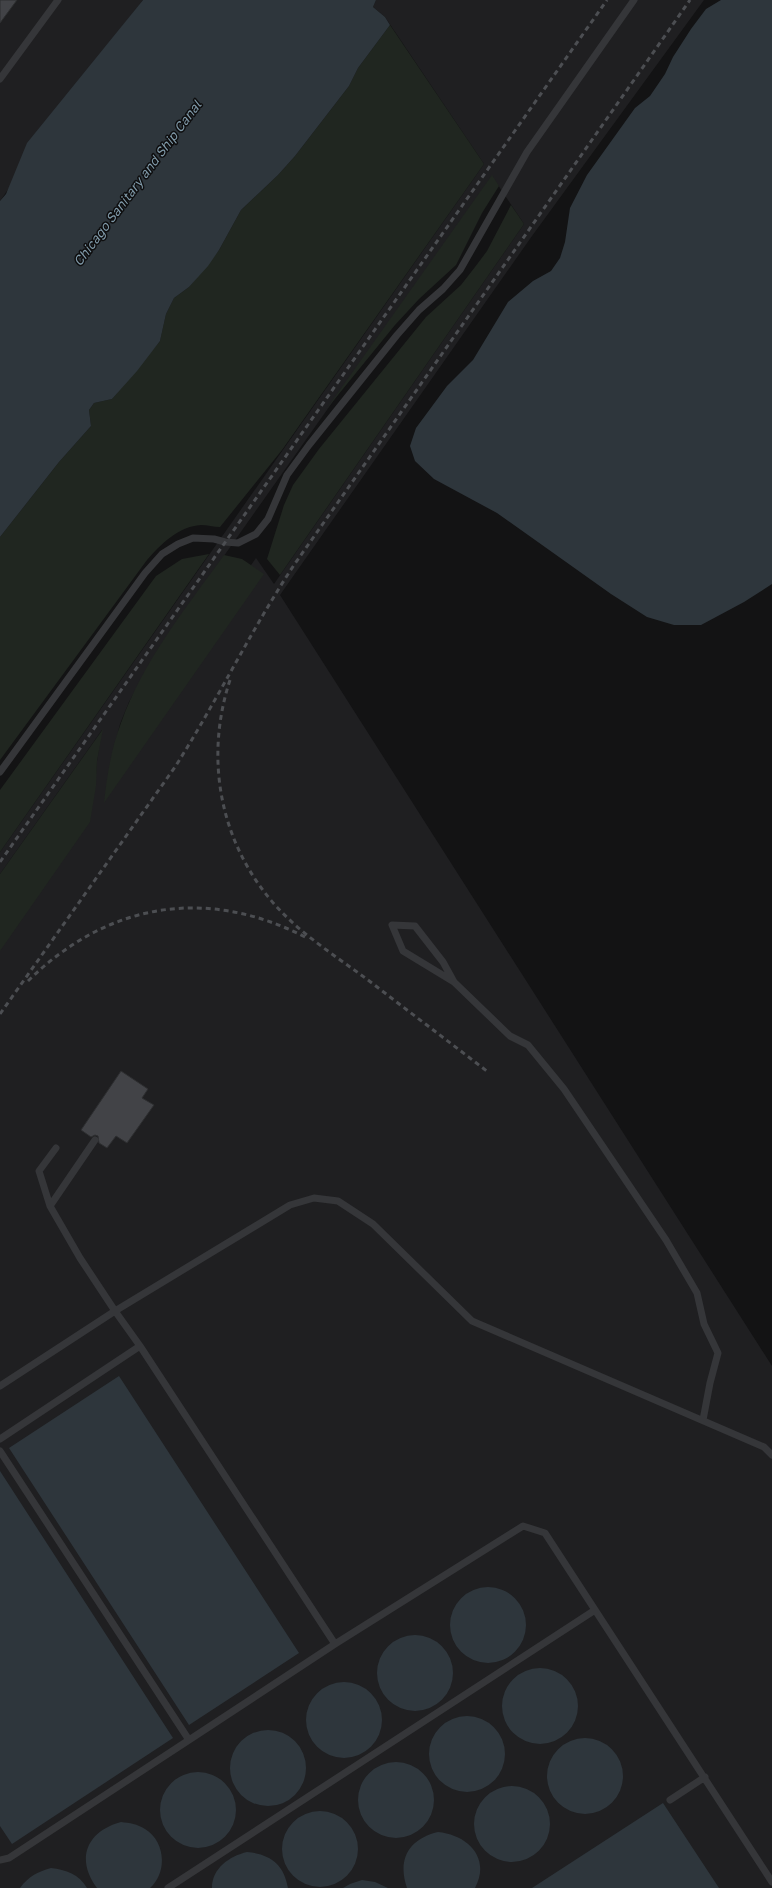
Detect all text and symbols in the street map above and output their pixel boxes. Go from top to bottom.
water label: Chicago Sanitary and Ship Canal [70,97,205,269]

